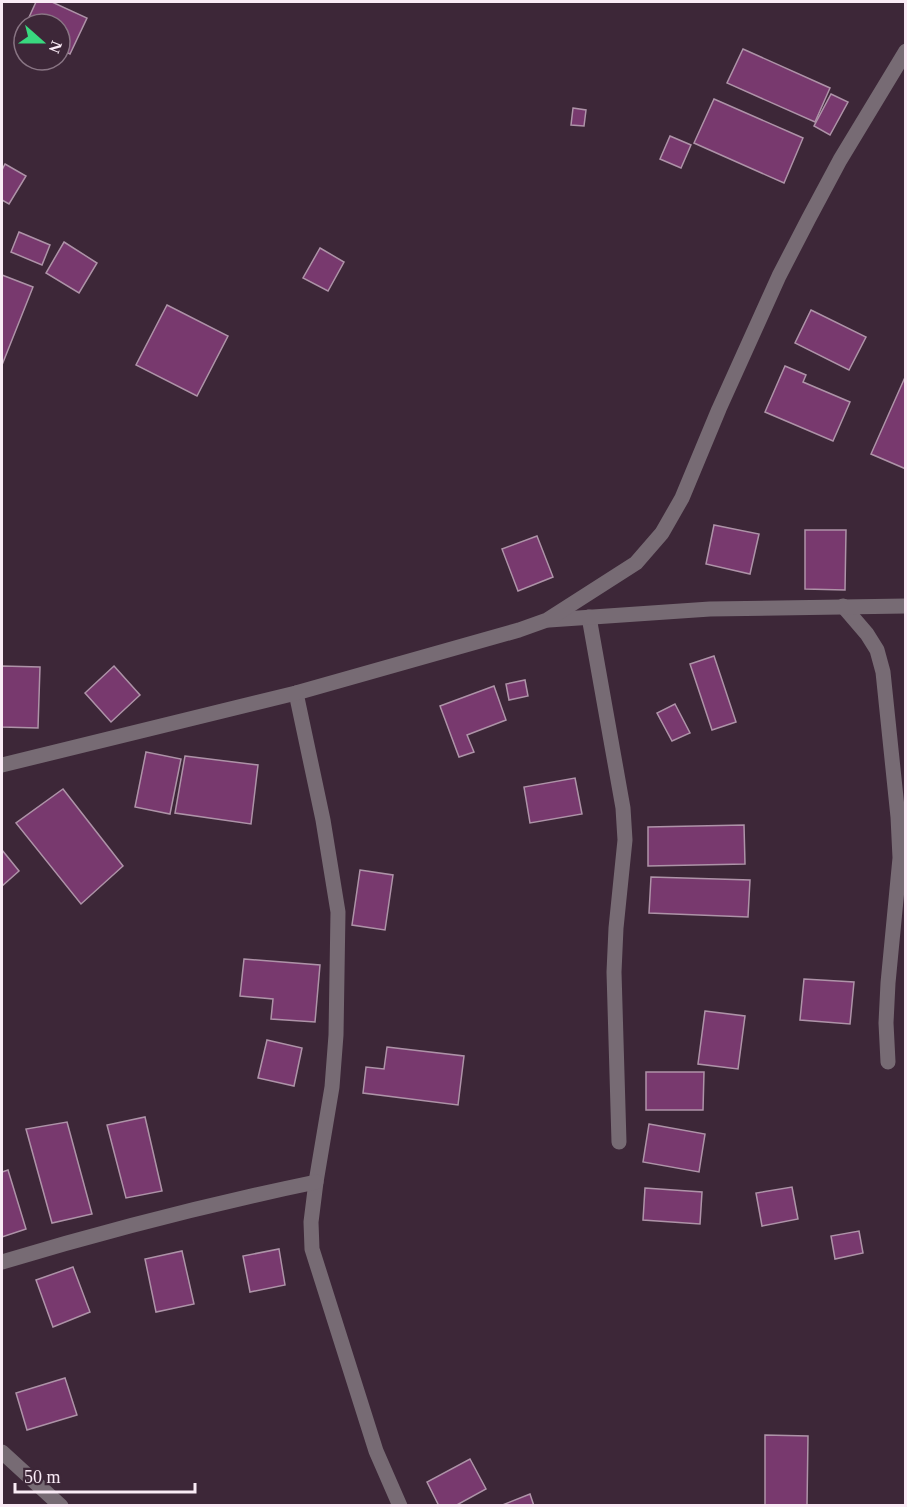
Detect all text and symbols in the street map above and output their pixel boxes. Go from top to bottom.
north arrow [12,12,72,72]
text: N [45,39,66,56]
scale bar [15,1456,195,1494]
text: 50 m [24,1467,61,1487]

